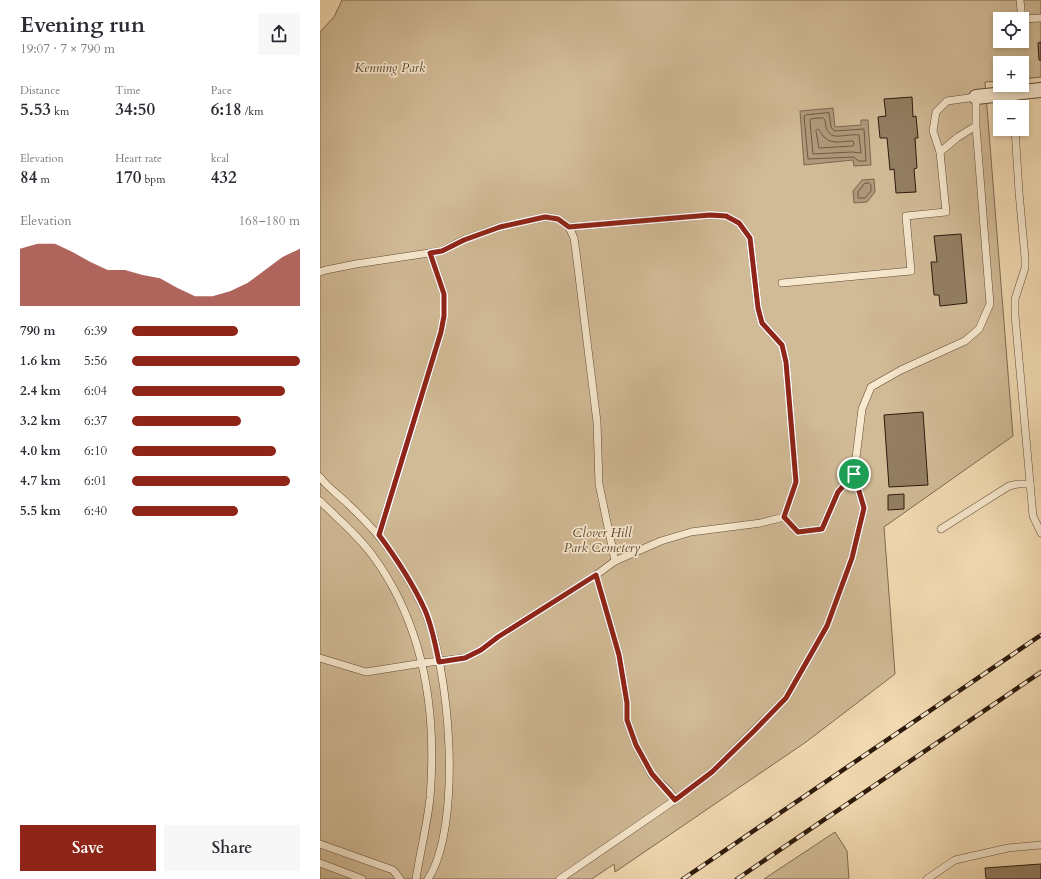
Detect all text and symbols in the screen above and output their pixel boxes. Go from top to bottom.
text: Evening run [20,10,145,40]
map controls [993,12,1029,136]
button: locate [993,12,1029,48]
button: share [258,13,300,55]
text: 19:07 · 7 × 790 m [20,40,115,58]
button: + [993,56,1029,92]
park label: Kenning Park [354,59,426,77]
text: Distance [20,83,60,98]
text: Time [115,83,141,98]
text: Pace [211,83,232,98]
text: 5.53 [20,98,51,121]
text: 34:50 [115,98,155,121]
text: 6:18 [211,98,242,121]
button: − [993,100,1029,136]
text: km [51,104,69,119]
text: /km [242,104,263,119]
text: Elevation [20,151,64,166]
text: Heart rate [115,151,162,166]
text: kcal [211,151,229,166]
text: 84 [20,166,37,189]
text: 170 [115,166,141,189]
text: 432 [211,166,237,189]
text: m [37,172,50,187]
text: bpm [141,172,165,187]
text: Elevation [20,212,72,230]
text: 168–180 m [238,212,300,230]
text: 790 m [20,322,55,340]
text: 6:39 [84,322,107,340]
text: 1.6 km [20,352,61,370]
text: 5:56 [84,352,107,370]
text: 2.4 km [20,382,61,400]
text: 6:04 [84,382,107,400]
text: 3.2 km [20,412,61,430]
text: 6:37 [84,412,107,430]
text: 4.0 km [20,442,61,460]
text: 6:10 [84,442,107,460]
pin [837,457,871,491]
icon: arrive [843,463,865,485]
text: 4.7 km [20,472,61,490]
text: 6:01 [84,472,107,490]
text: 5.5 km [20,502,61,520]
text: 6:40 [84,502,107,520]
park label: Clover Hill Park Cemetery [564,524,641,557]
button: Save [20,825,156,871]
button: Share [164,825,300,871]

